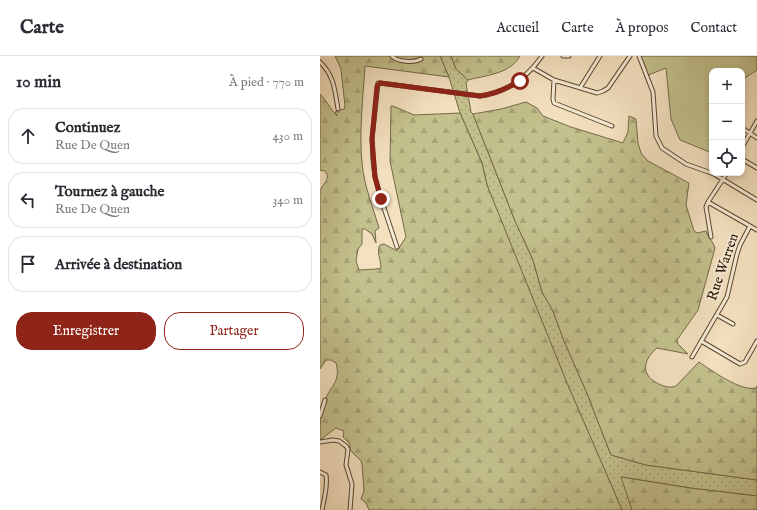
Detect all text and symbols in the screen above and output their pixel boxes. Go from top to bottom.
text: Carte [20,16,64,40]
text: Accueil [496,19,539,37]
text: Carte [561,19,594,37]
text: À propos [616,19,668,37]
text: Contact [690,19,737,37]
map controls [709,68,745,176]
button: + [709,68,745,104]
text: 10 min [16,72,61,93]
route start [511,72,529,90]
text: À pied · 770 m [229,74,304,91]
button: − [709,104,745,140]
text: Continuez [55,118,120,137]
icon: ahead [17,125,39,147]
text: 430 m [273,128,303,145]
text: Rue De Quen [55,137,130,154]
button: locate [709,140,745,176]
text: Tournez à gauche [55,182,164,201]
icon: left [17,189,39,211]
route end [372,190,390,208]
text: 340 m [273,192,303,209]
text: Rue De Quen [55,201,130,218]
street label: Rue Warren [703,230,743,303]
icon: arrive [17,253,39,275]
text: Arrivée à destination [55,255,182,274]
button: Enregistrer [16,312,156,350]
button: Partager [164,312,304,350]

